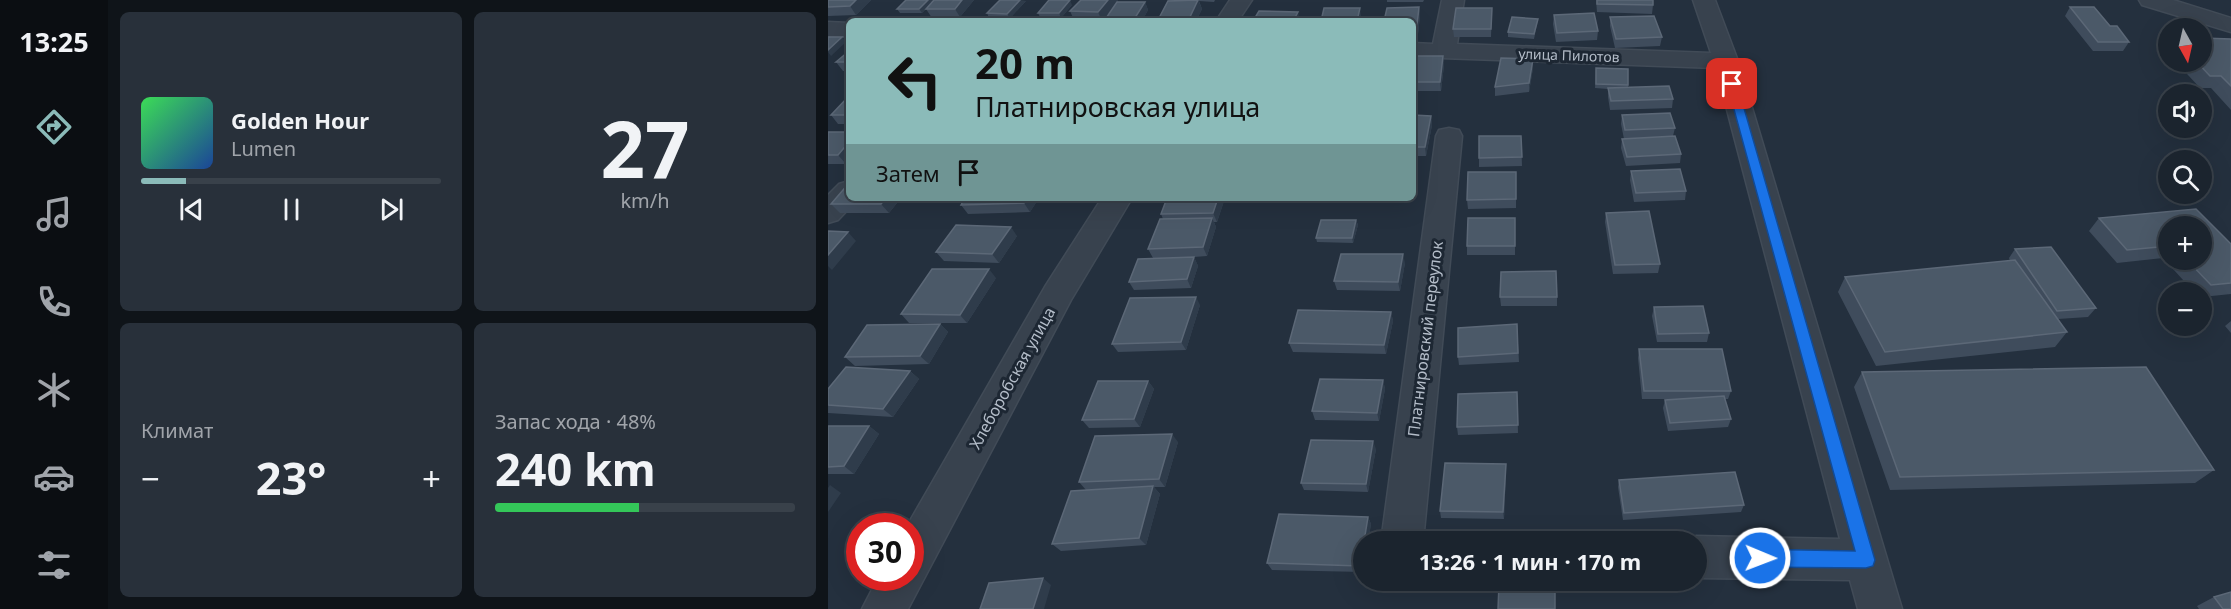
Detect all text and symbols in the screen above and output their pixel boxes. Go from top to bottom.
north arrow [2158,18,2212,72]
map controls [2158,18,2212,336]
text: 13:25 [19,23,89,60]
text: 20 m [975,34,1075,91]
icon: left [876,42,954,120]
street label: улица Пилотов [1518,44,1620,66]
pin [1706,58,1757,109]
icon: arrive [1715,67,1748,100]
button: sound [2158,84,2212,138]
text: Платнировская улица [975,88,1260,125]
text: 27 [600,95,690,201]
text: Golden Hour [231,105,369,135]
icon: directions [33,106,75,148]
text: Lumen [231,135,296,162]
button: search [2158,150,2212,204]
icon: arrive [952,156,985,189]
text: Затем [876,158,940,188]
text: km/h [620,187,670,214]
icon: music [33,193,75,235]
icon: previous [175,193,208,226]
icon: pause [275,193,308,226]
icon: next [375,193,408,226]
button: + [2158,216,2212,270]
street label: Платнировский переулок [1402,239,1448,438]
icon: phone [33,281,75,323]
button: − [2158,282,2212,336]
street label: Хлеборобская улица [964,303,1060,453]
icon: climate [33,369,75,411]
text: Запас хода · 48% [495,408,656,435]
text: Климат [141,417,213,444]
text: 240 km [495,438,656,499]
text: 23° [256,447,326,508]
icon: car [33,456,75,498]
text: − [141,456,160,501]
text: + [422,456,441,501]
speed limit sign: 30 [846,513,924,591]
position arrow [1728,526,1792,590]
icon: filters [33,544,75,586]
text: 13:26 · 1 мин · 170 m [1419,546,1641,576]

